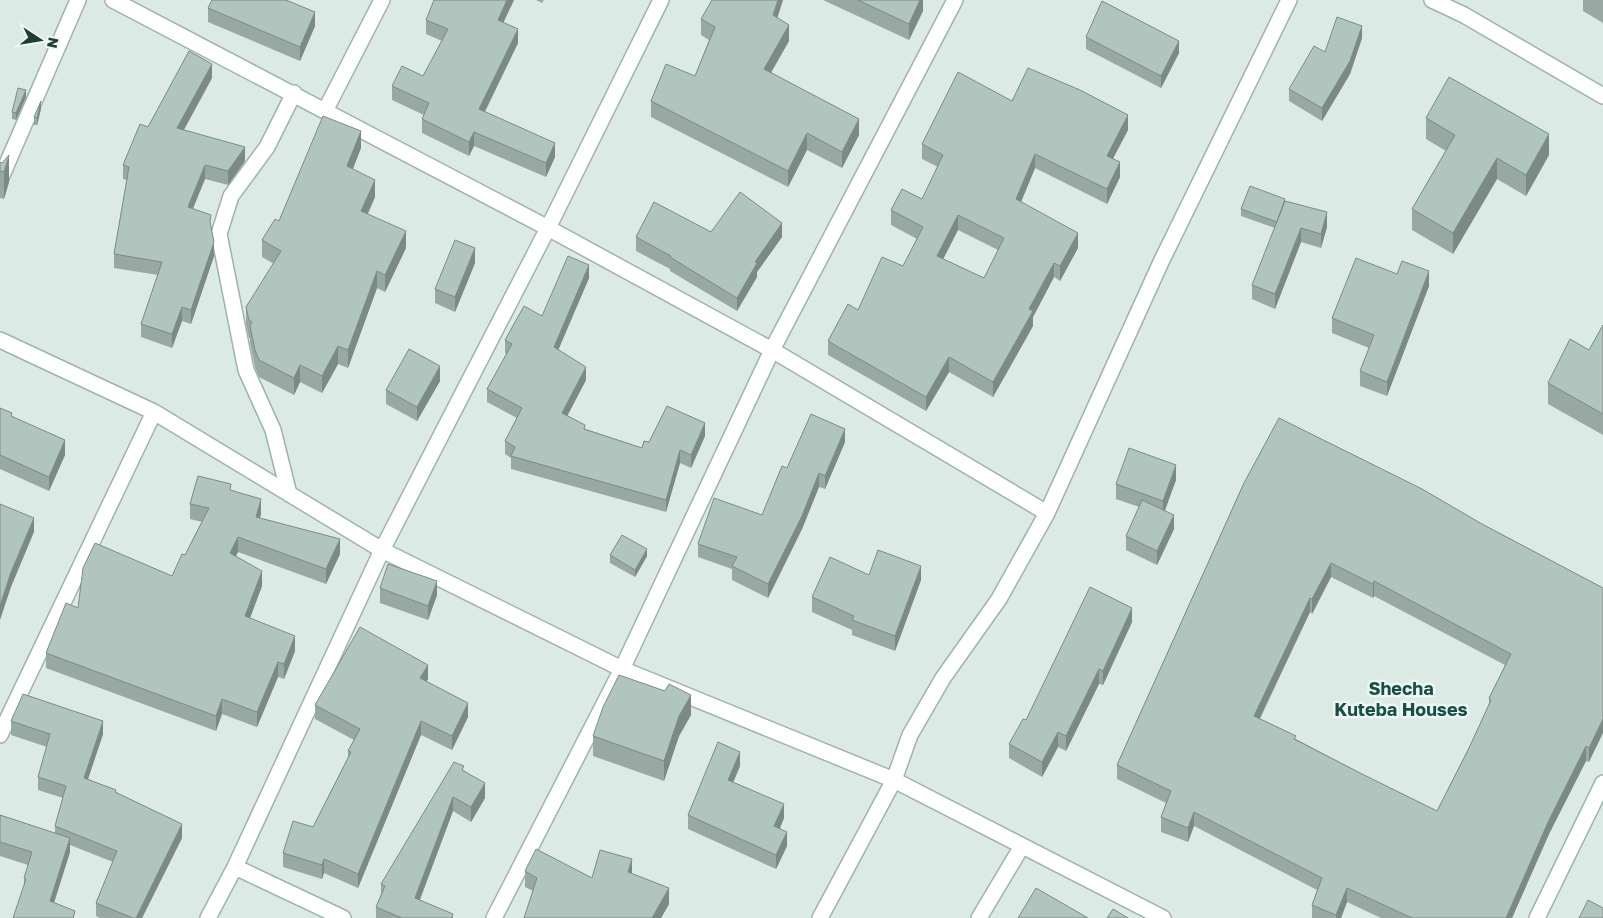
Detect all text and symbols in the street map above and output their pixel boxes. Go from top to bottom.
north arrow [15,15,65,65]
text: N [44,36,63,50]
district label: Shecha Kuteba Houses [1334,677,1468,720]

